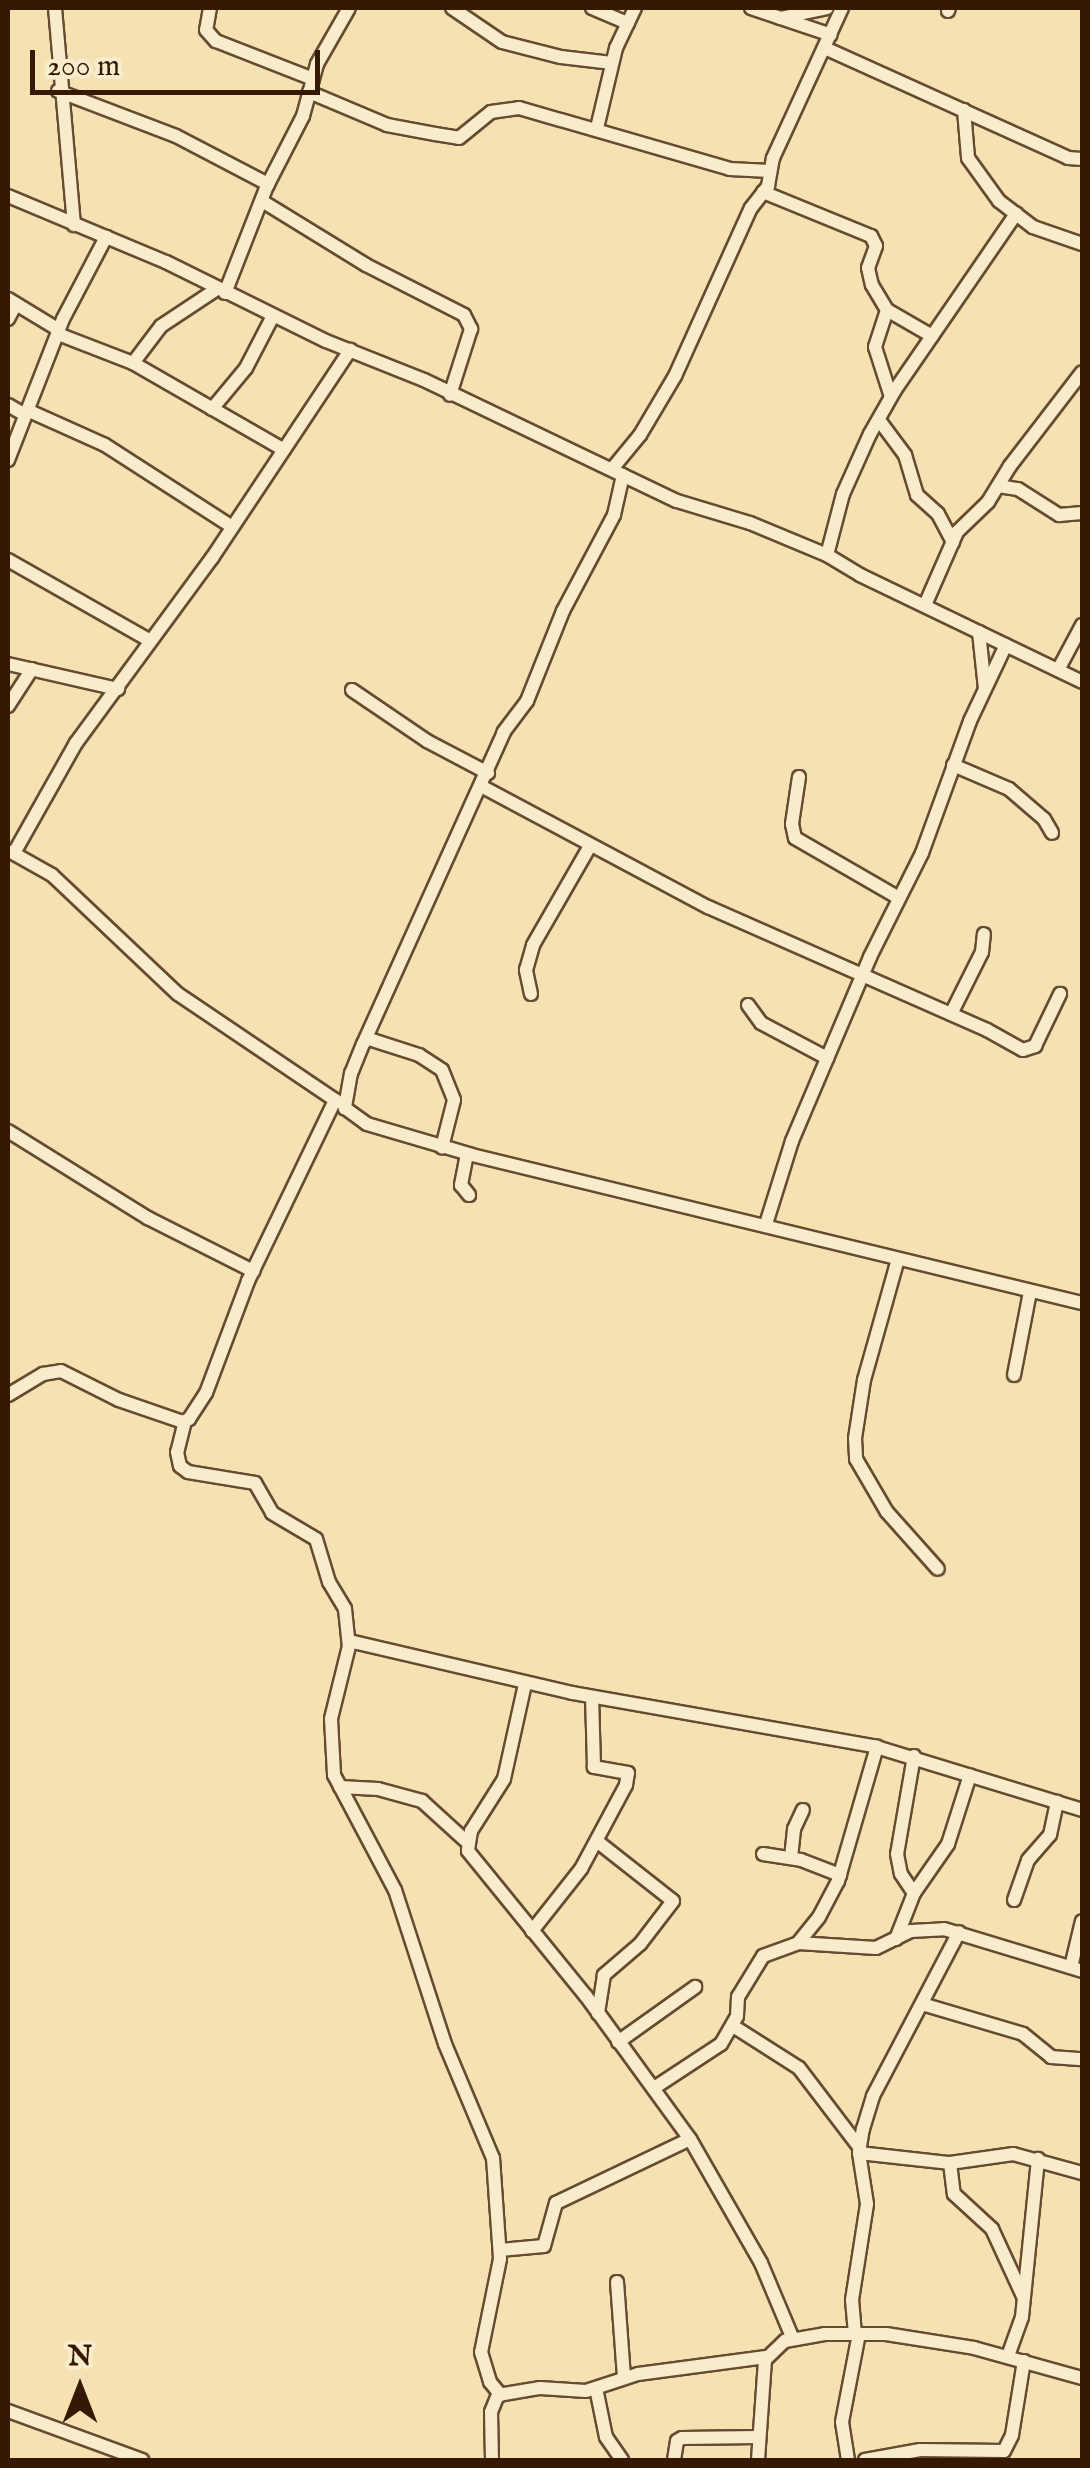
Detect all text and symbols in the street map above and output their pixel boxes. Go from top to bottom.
scale bar [35,30,325,92]
text: 200 m [47,48,120,86]
north arrow [30,2338,130,2438]
text: N [68,2340,92,2375]

